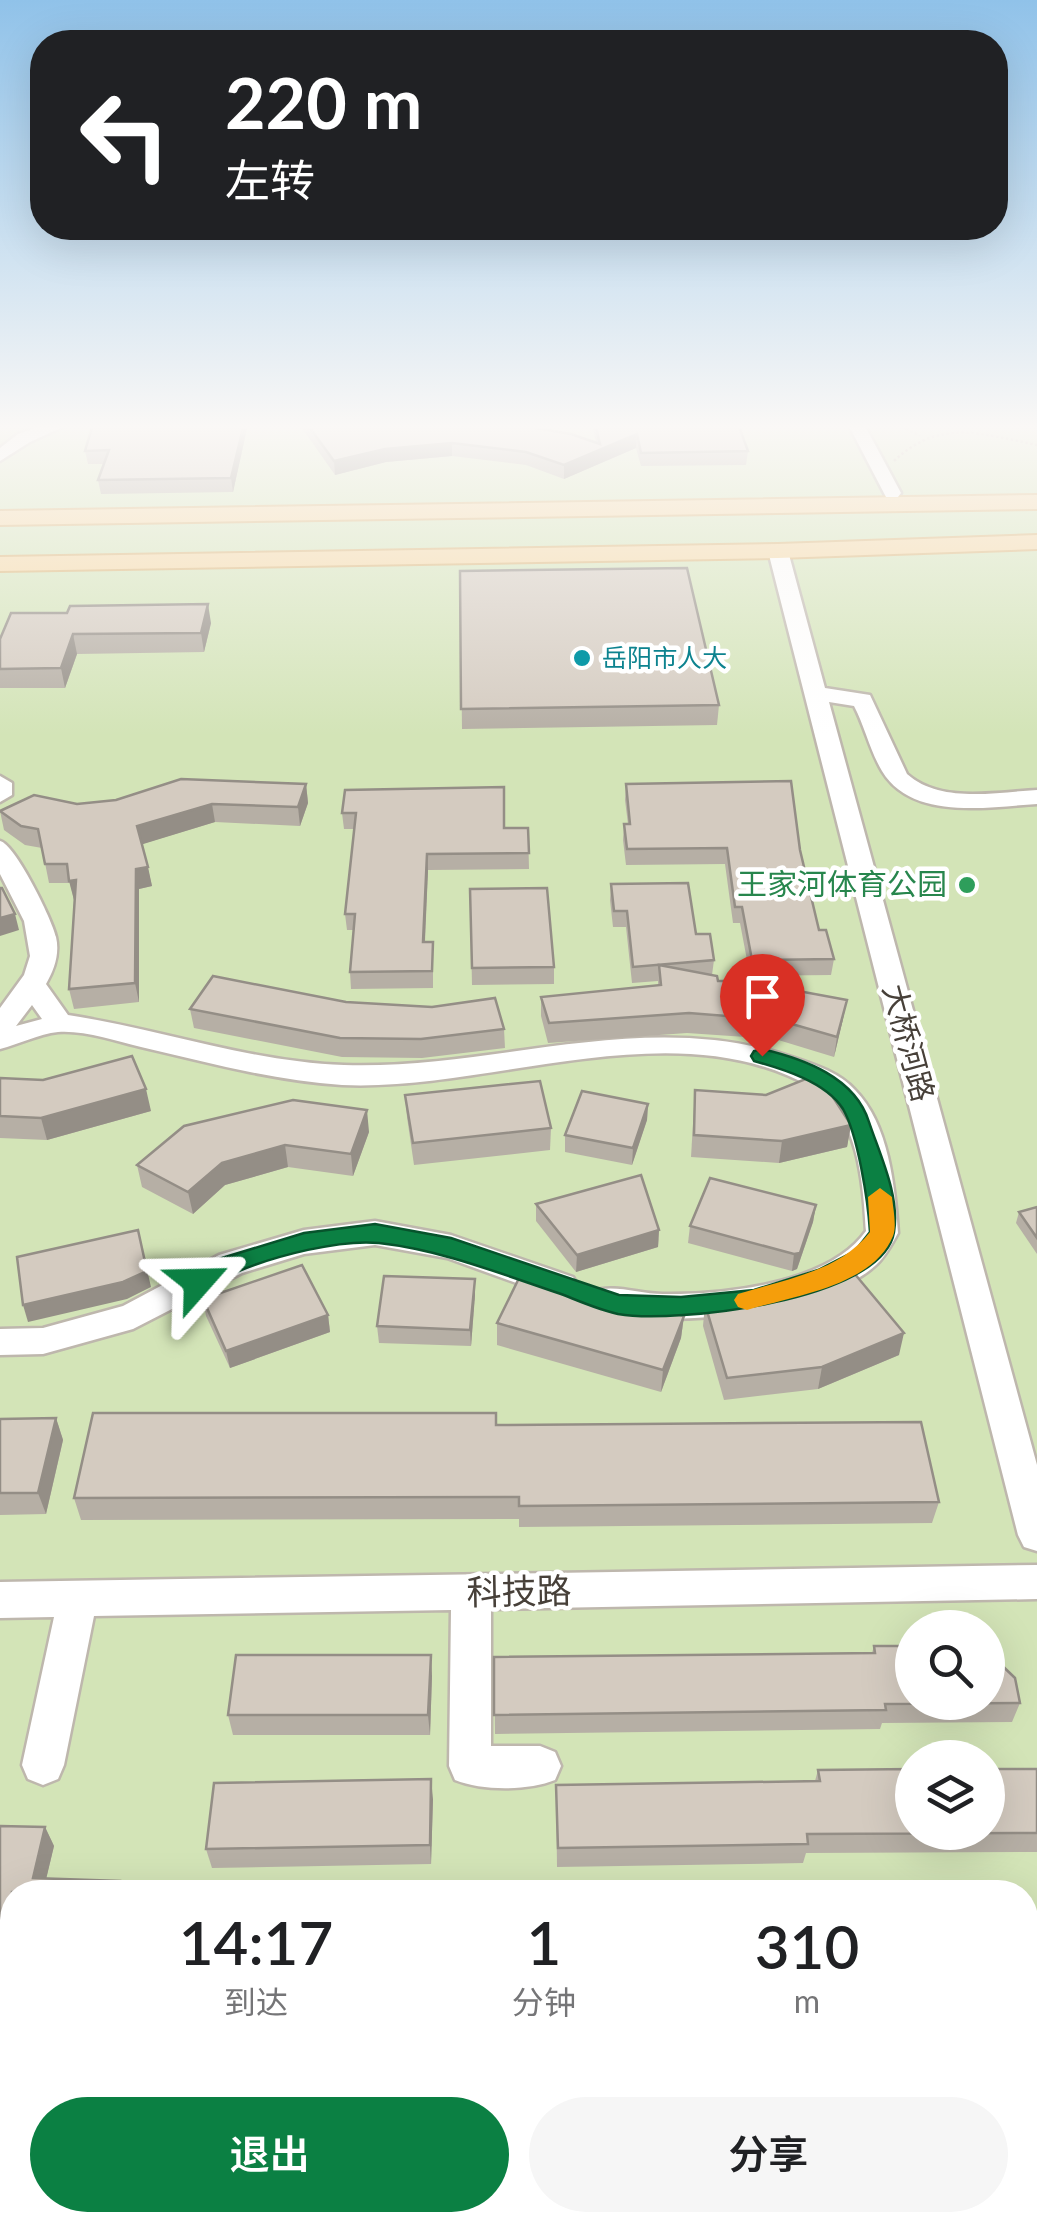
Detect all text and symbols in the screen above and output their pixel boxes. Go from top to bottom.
text: 220 m [225,60,422,144]
icon: left [60,70,190,200]
text: 左转 [225,153,315,207]
place label: 岳阳市人大 [602,642,727,672]
marker: 岳阳市人大 [571,647,593,669]
place label: 王家河体育公园 [737,865,947,901]
marker: 王家河体育公园 [956,874,978,896]
pin [720,954,805,1057]
icon: arrive [735,969,790,1024]
street label: 大桥河路 [877,980,943,1105]
position arrow [146,1230,250,1334]
street label: 科技路 [466,1568,572,1612]
map controls [895,1610,1005,1850]
button: search [895,1610,1005,1720]
button: layers [895,1740,1005,1850]
text: 14:17 [179,1906,333,1978]
text: 1 [527,1906,561,1978]
text: 310 [755,1910,859,1982]
text: m [794,1981,820,2020]
text: 到达 [224,1982,288,2021]
text: 分钟 [512,1982,576,2021]
button: 退出 [30,2097,509,2212]
button: 分享 [529,2097,1008,2212]

